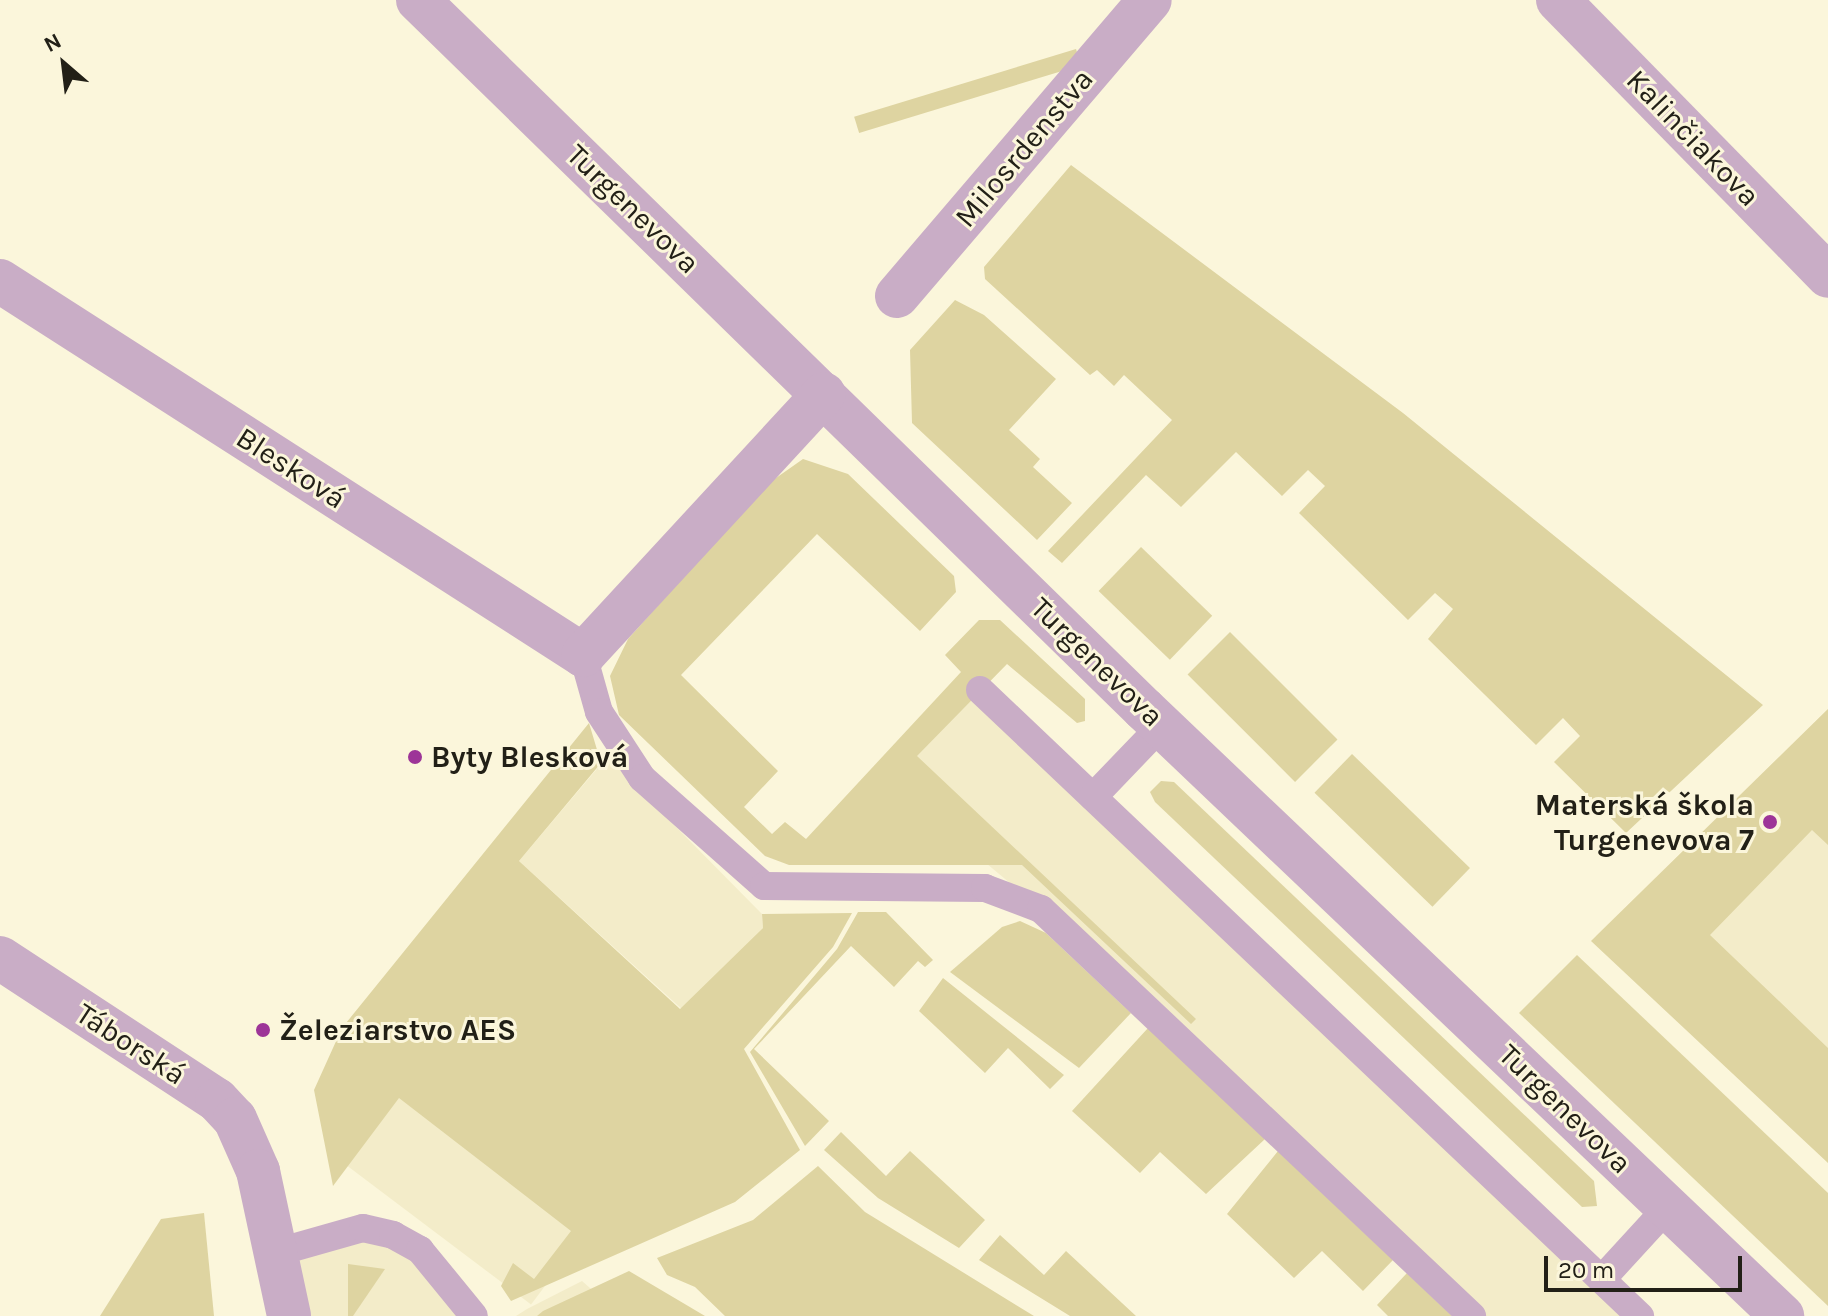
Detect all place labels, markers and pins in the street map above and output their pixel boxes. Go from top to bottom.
place label: Byty Blesková [431,739,628,775]
marker: Byty Blesková [406,748,424,766]
place label: Materská škola Turgenevova 7 [1535,787,1754,858]
marker: Materská škola Turgenevova 7 [1761,813,1779,831]
place label: Železiarstvo AES [279,1012,516,1048]
marker: Železiarstvo AES [254,1021,272,1039]

